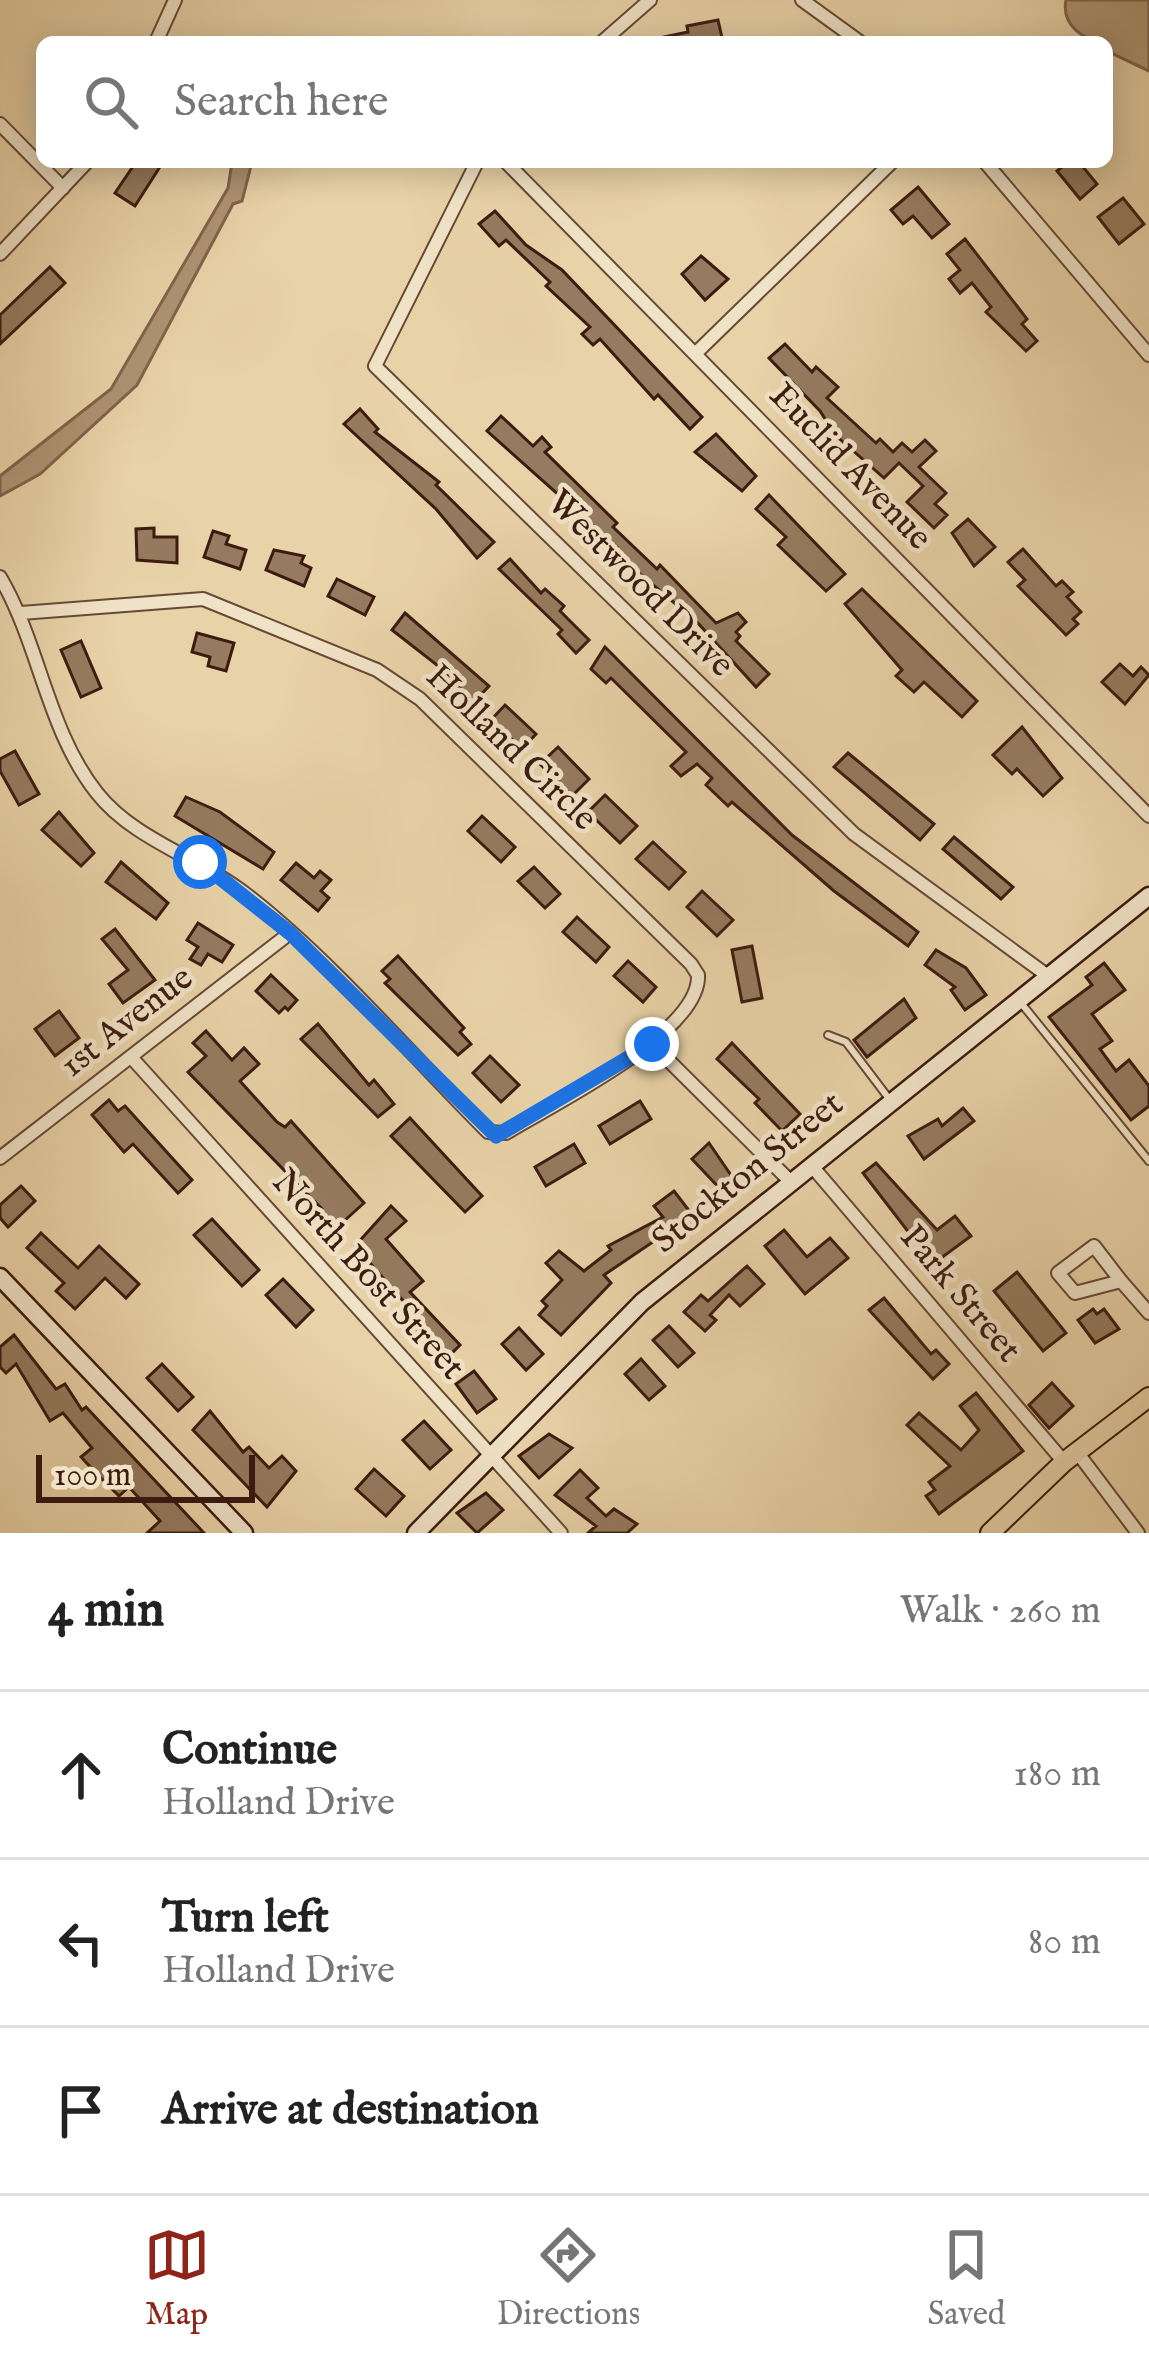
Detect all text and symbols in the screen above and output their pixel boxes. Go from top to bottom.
search box [36,36,1113,168]
icon: search [78,69,144,135]
text: Search here [174,74,388,131]
street label: Euclid Avenue [759,374,941,560]
street label: Westwood Drive [536,480,744,688]
street label: Holland Circle [415,655,607,841]
route start [173,835,227,889]
street label: 1st Avenue [51,956,203,1088]
route end [625,1017,679,1071]
street label: Stockton Street [643,1082,853,1264]
street label: North Bost Street [261,1160,475,1390]
street label: Park Street [889,1216,1031,1372]
scale bar [36,1449,255,1502]
text: 100 m [54,1455,131,1497]
text: 4 min [48,1579,164,1644]
text: Walk · 260 m [900,1587,1101,1636]
text: Continue [162,1722,337,1779]
icon: ahead [48,1742,114,1808]
text: 180 m [1013,1750,1101,1799]
text: Holland Drive [162,1779,395,1828]
text: Turn left [162,1890,329,1947]
icon: left [48,1910,114,1976]
text: 80 m [1028,1918,1101,1967]
text: Holland Drive [162,1947,395,1996]
icon: arrive [48,2078,114,2144]
text: Arrive at destination [162,2082,539,2139]
tab: Map [144,2222,210,2336]
tab: Directions [497,2222,640,2336]
tab: Saved [927,2222,1005,2336]

